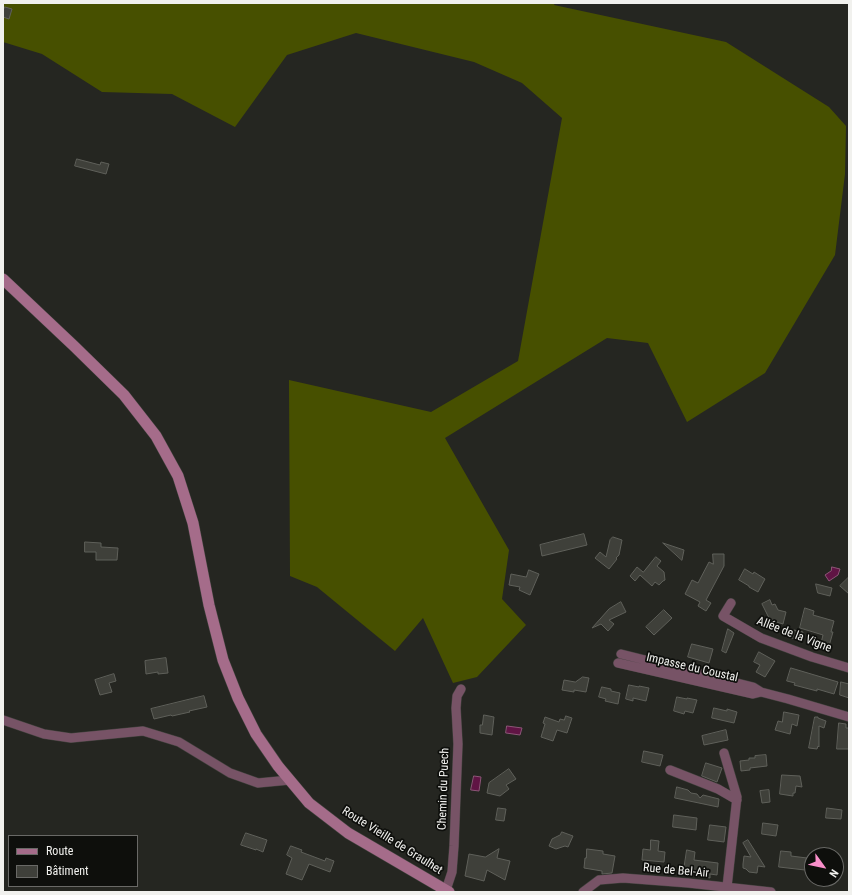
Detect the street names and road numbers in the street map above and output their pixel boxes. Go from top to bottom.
street label: Allée de la Vigne [755,614,833,656]
street label: Impasse du Coustal [645,650,739,686]
street label: Chemin du Puech [435,748,453,830]
street label: Route Vieille de Graulhet [339,804,445,878]
street label: Rue de Bel-Air [642,861,710,881]

